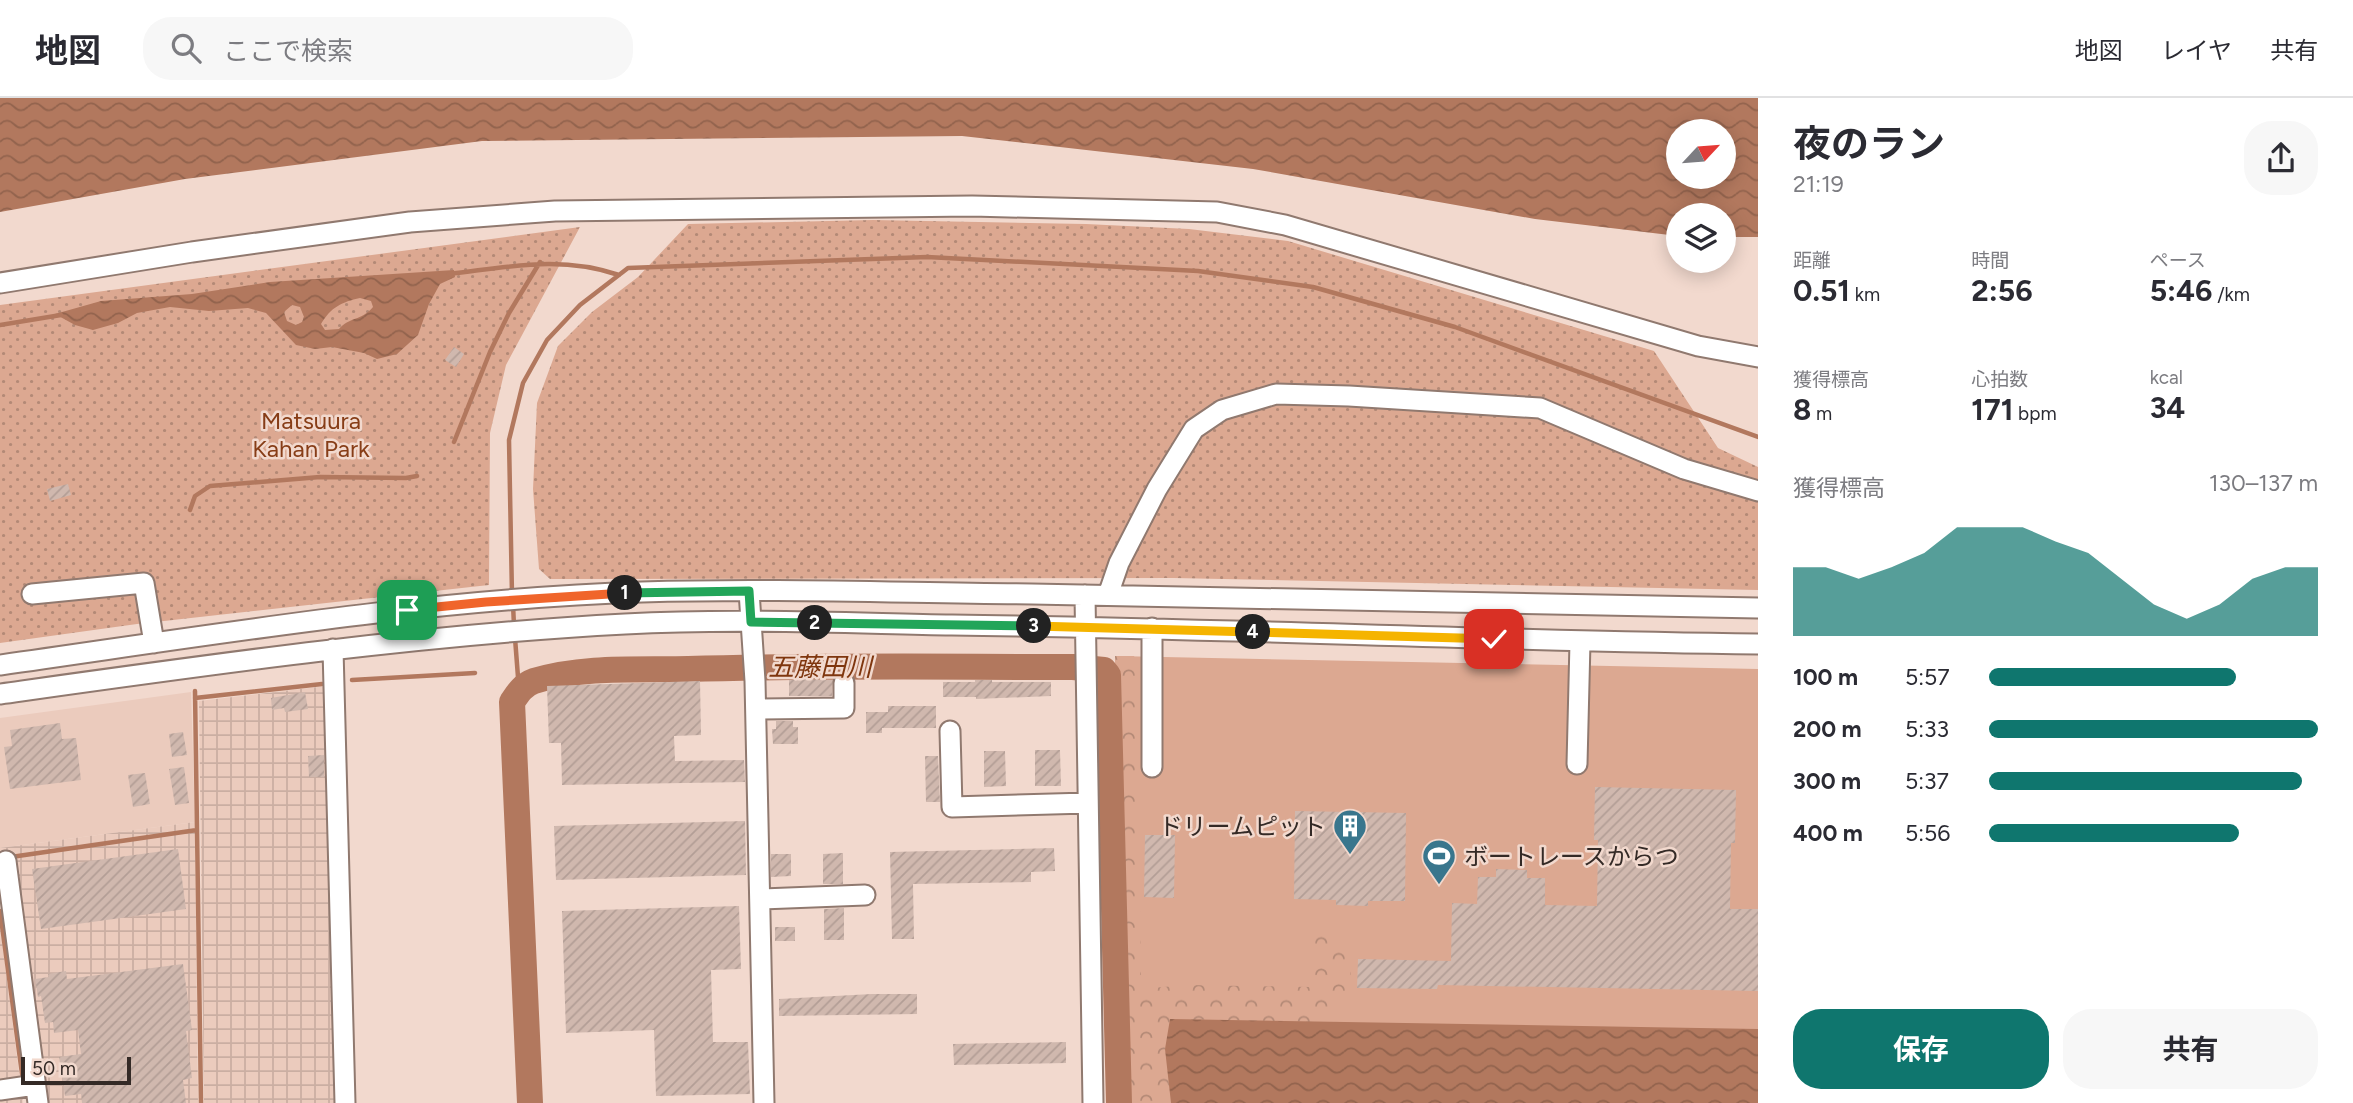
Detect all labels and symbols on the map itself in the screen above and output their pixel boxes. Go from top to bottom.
north arrow [1666,119,1736,189]
park label: Matsuura Kahan Park [252,406,370,463]
pin: 1 [608,575,642,610]
pin [377,580,437,640]
pin: 2 [798,606,832,640]
pin: 3 [1016,608,1052,644]
pin [1464,609,1524,669]
pin: 4 [1236,614,1270,650]
water label: 五藤田川 [768,651,875,683]
building icon: ドリームピット [1331,807,1369,856]
place label: ドリームピット [1159,812,1326,841]
sports icon: ボートレースからつ [1420,837,1458,886]
place label: ボートレースからつ [1464,842,1679,871]
scale bar [21,1054,131,1086]

